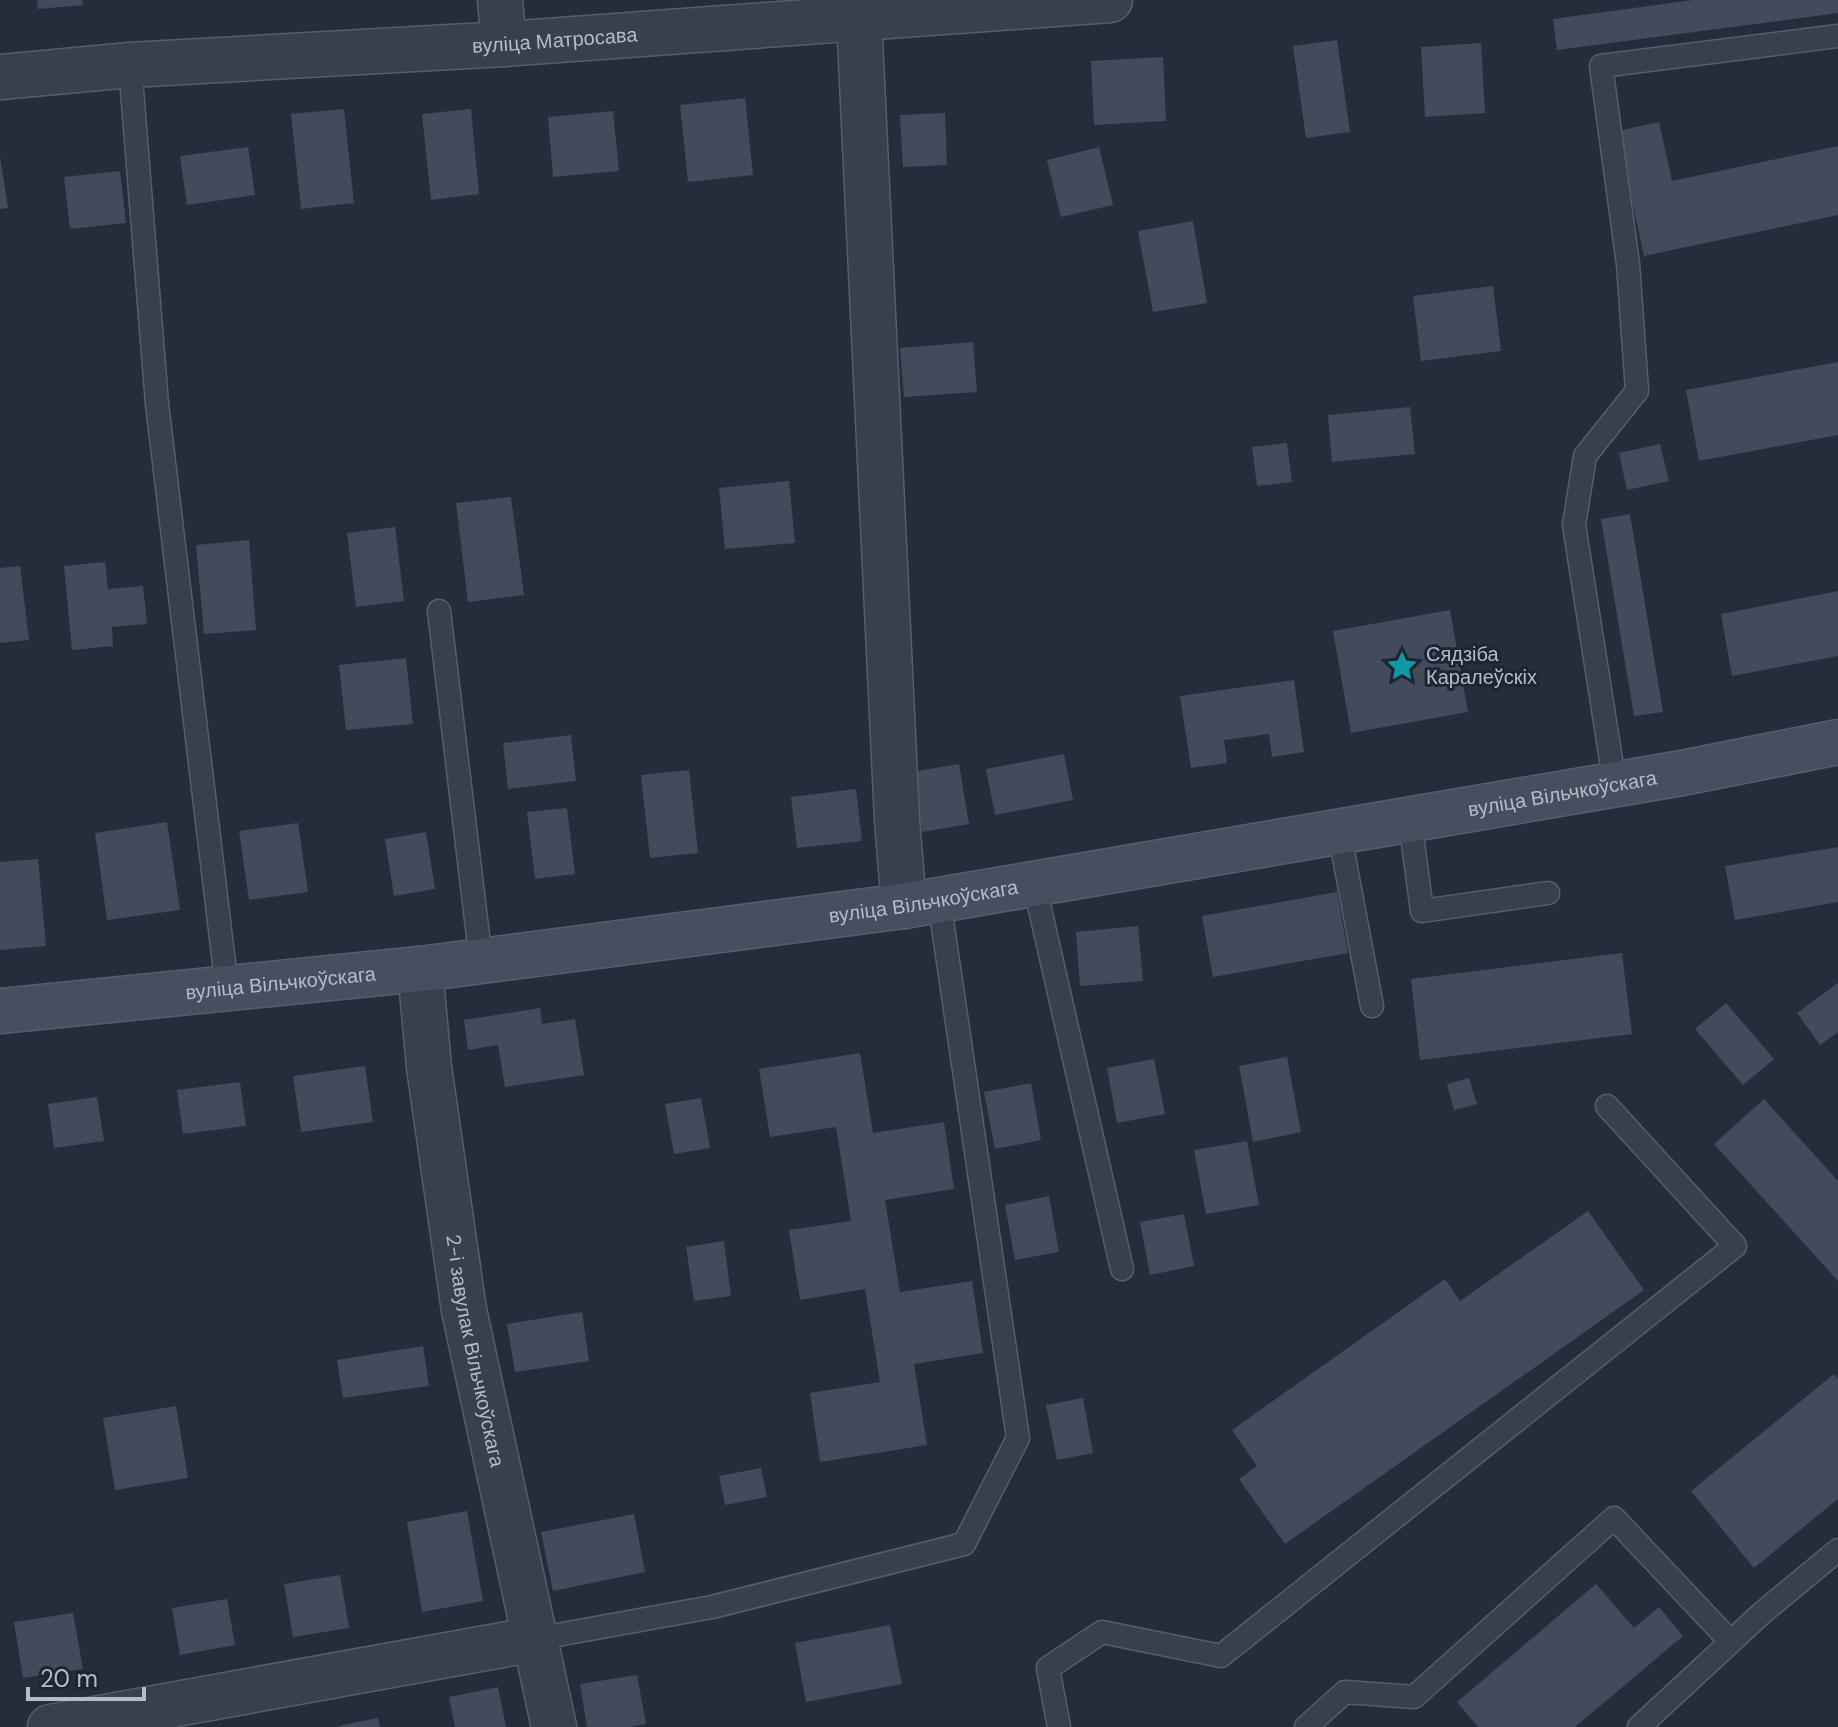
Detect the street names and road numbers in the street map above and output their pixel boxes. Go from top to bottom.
street label: вуліца Матросава [471,21,639,59]
street label: вуліца Вільчкоўскага [1466,764,1660,822]
street label: вуліца Вільчкоўскага [827,874,1021,929]
street label: вуліца Вільчкоўскага [184,960,378,1005]
street label: 2-і завулак Вільчкоўскага [440,1233,511,1470]

